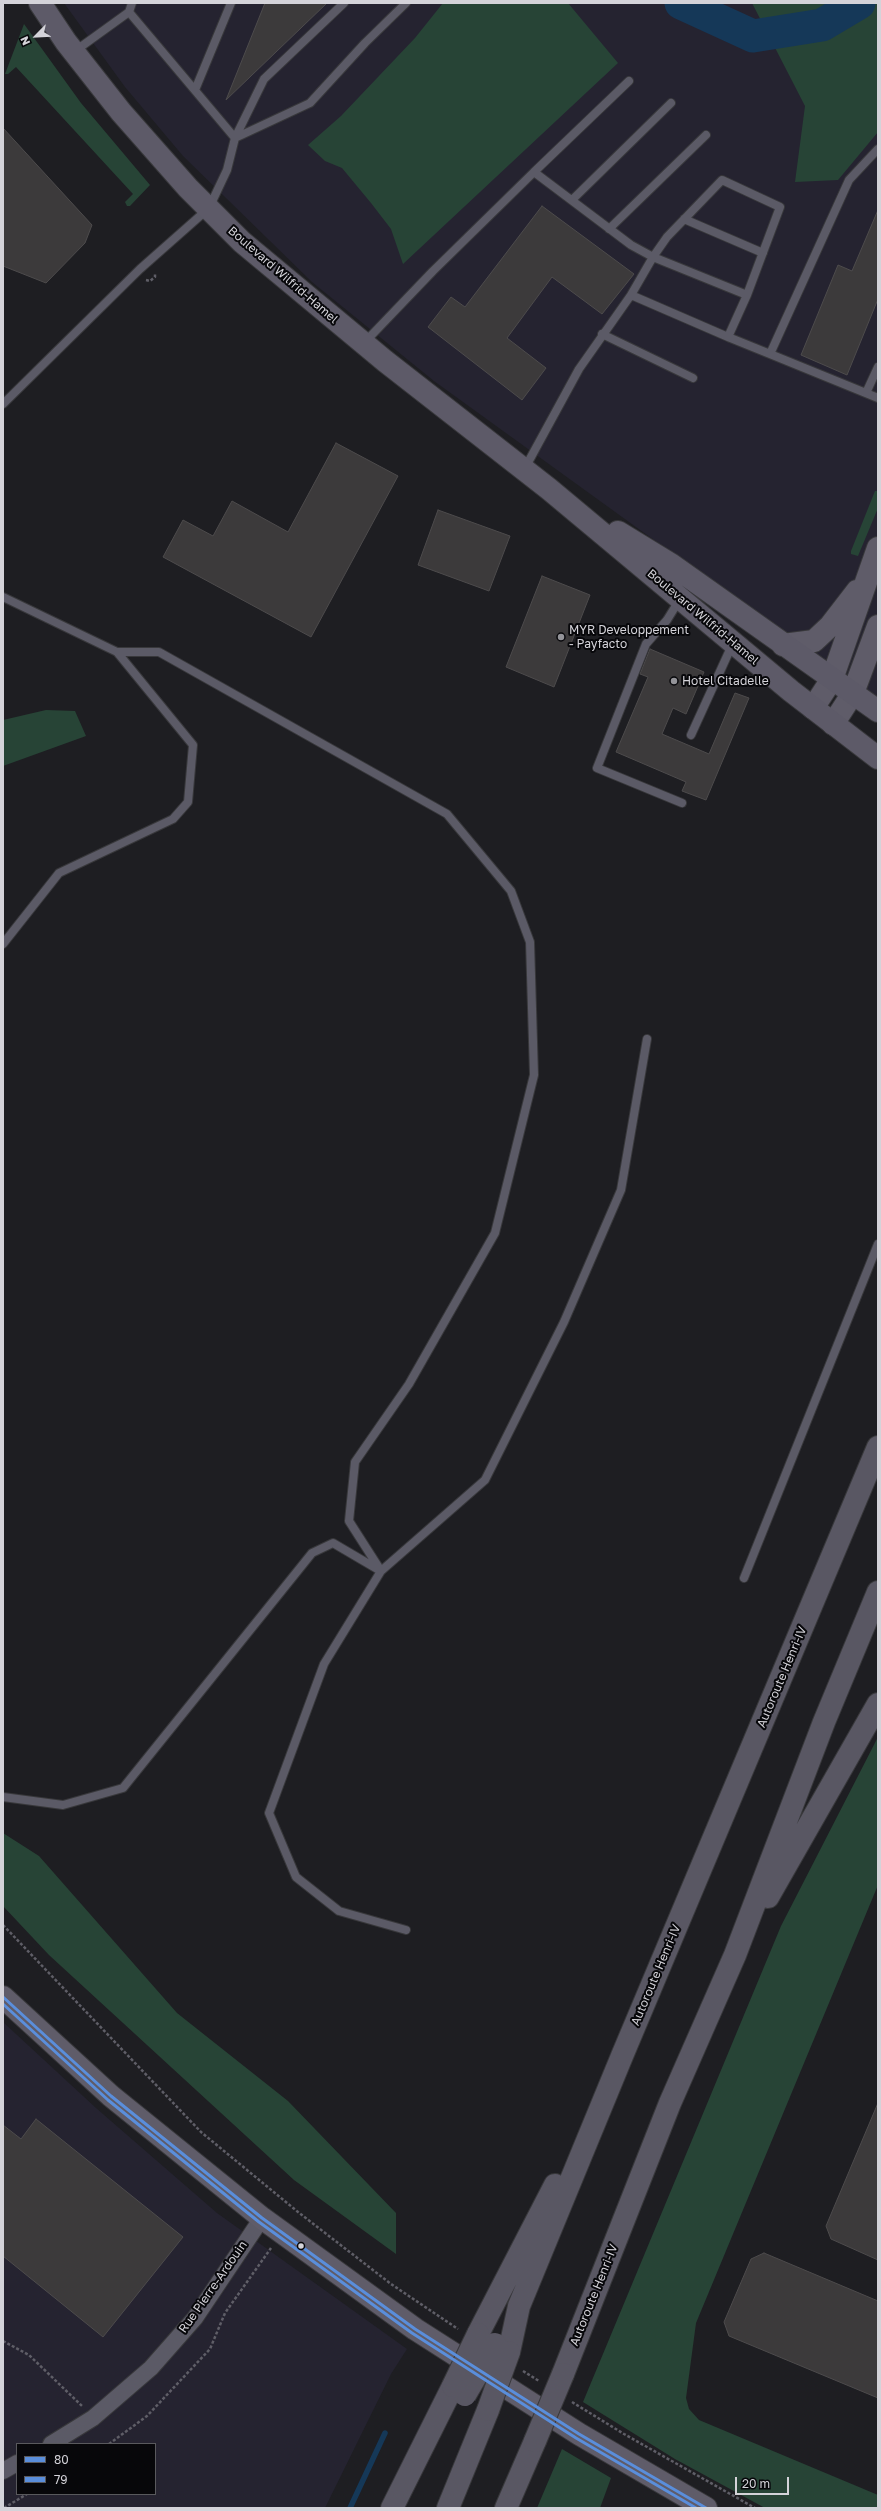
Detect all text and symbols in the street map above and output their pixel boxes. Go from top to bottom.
north arrow [16,16,56,56]
text: N [17,35,32,48]
street label: Boulevard Wilfrid-Hamel [225,223,341,327]
street label: Boulevard Wilfrid-Hamel [644,566,762,668]
place label: MYR Developpement - Payfacto [569,623,689,651]
marker: MYR Developpement - Payfacto [556,632,566,642]
place label: Hotel Citadelle [682,674,769,688]
marker: Hotel Citadelle [669,676,679,686]
street label: Autoroute Henri-IV [754,1624,810,1730]
street label: Autoroute Henri-IV [628,1922,684,2028]
street label: Rue Pierre-Ardouin [176,2238,250,2336]
unlabelled marker [296,2241,306,2251]
street label: Autoroute Henri-IV [567,2242,621,2348]
legend [16,2443,156,2495]
text: 80 [54,2452,69,2467]
scale bar [737,2469,791,2495]
text: 79 [54,2472,68,2487]
text: 20 m [742,2476,770,2491]

